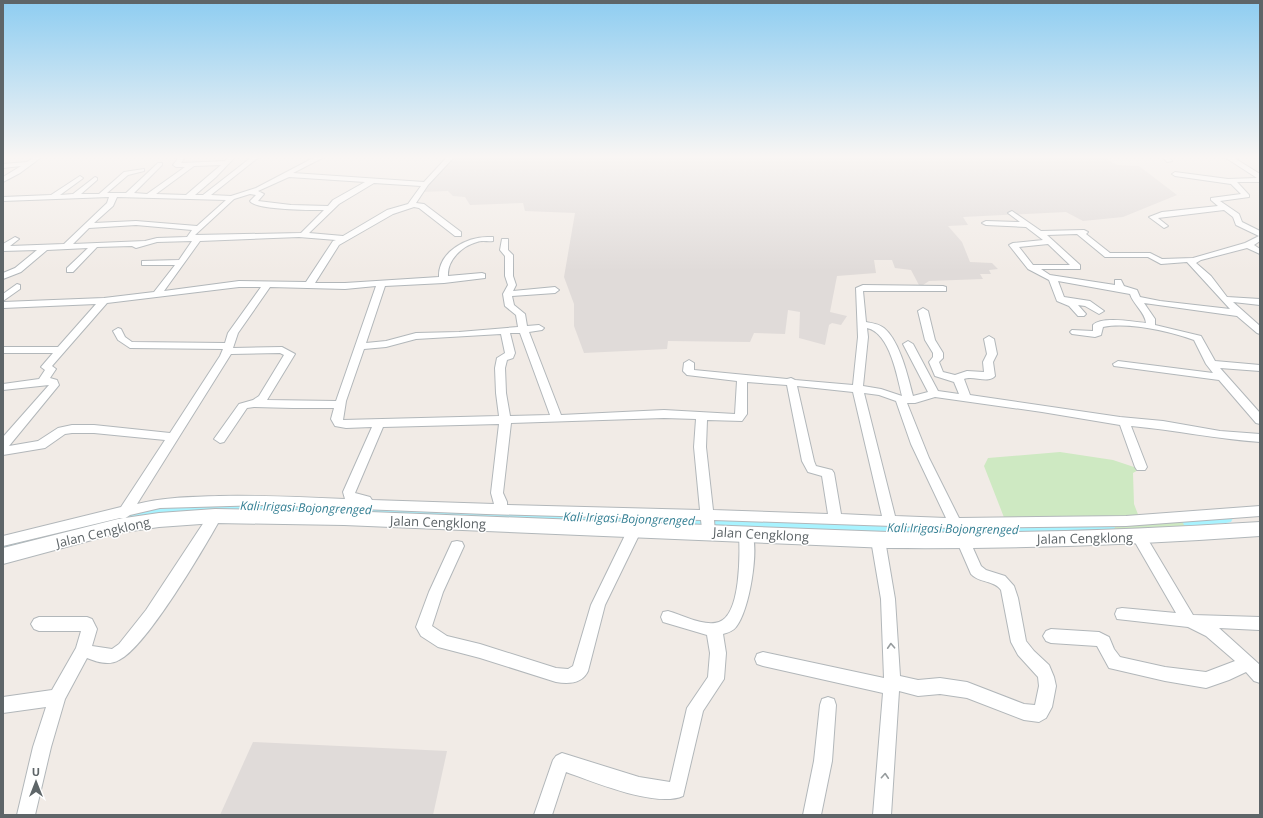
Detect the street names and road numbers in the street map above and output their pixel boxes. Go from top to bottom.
street label: Jalan Cengklong [388,511,486,533]
street label: Jalan Cengklong [52,512,152,552]
street label: Jalan Cengklong [711,522,809,546]
street label: Jalan Cengklong [1035,528,1133,548]

